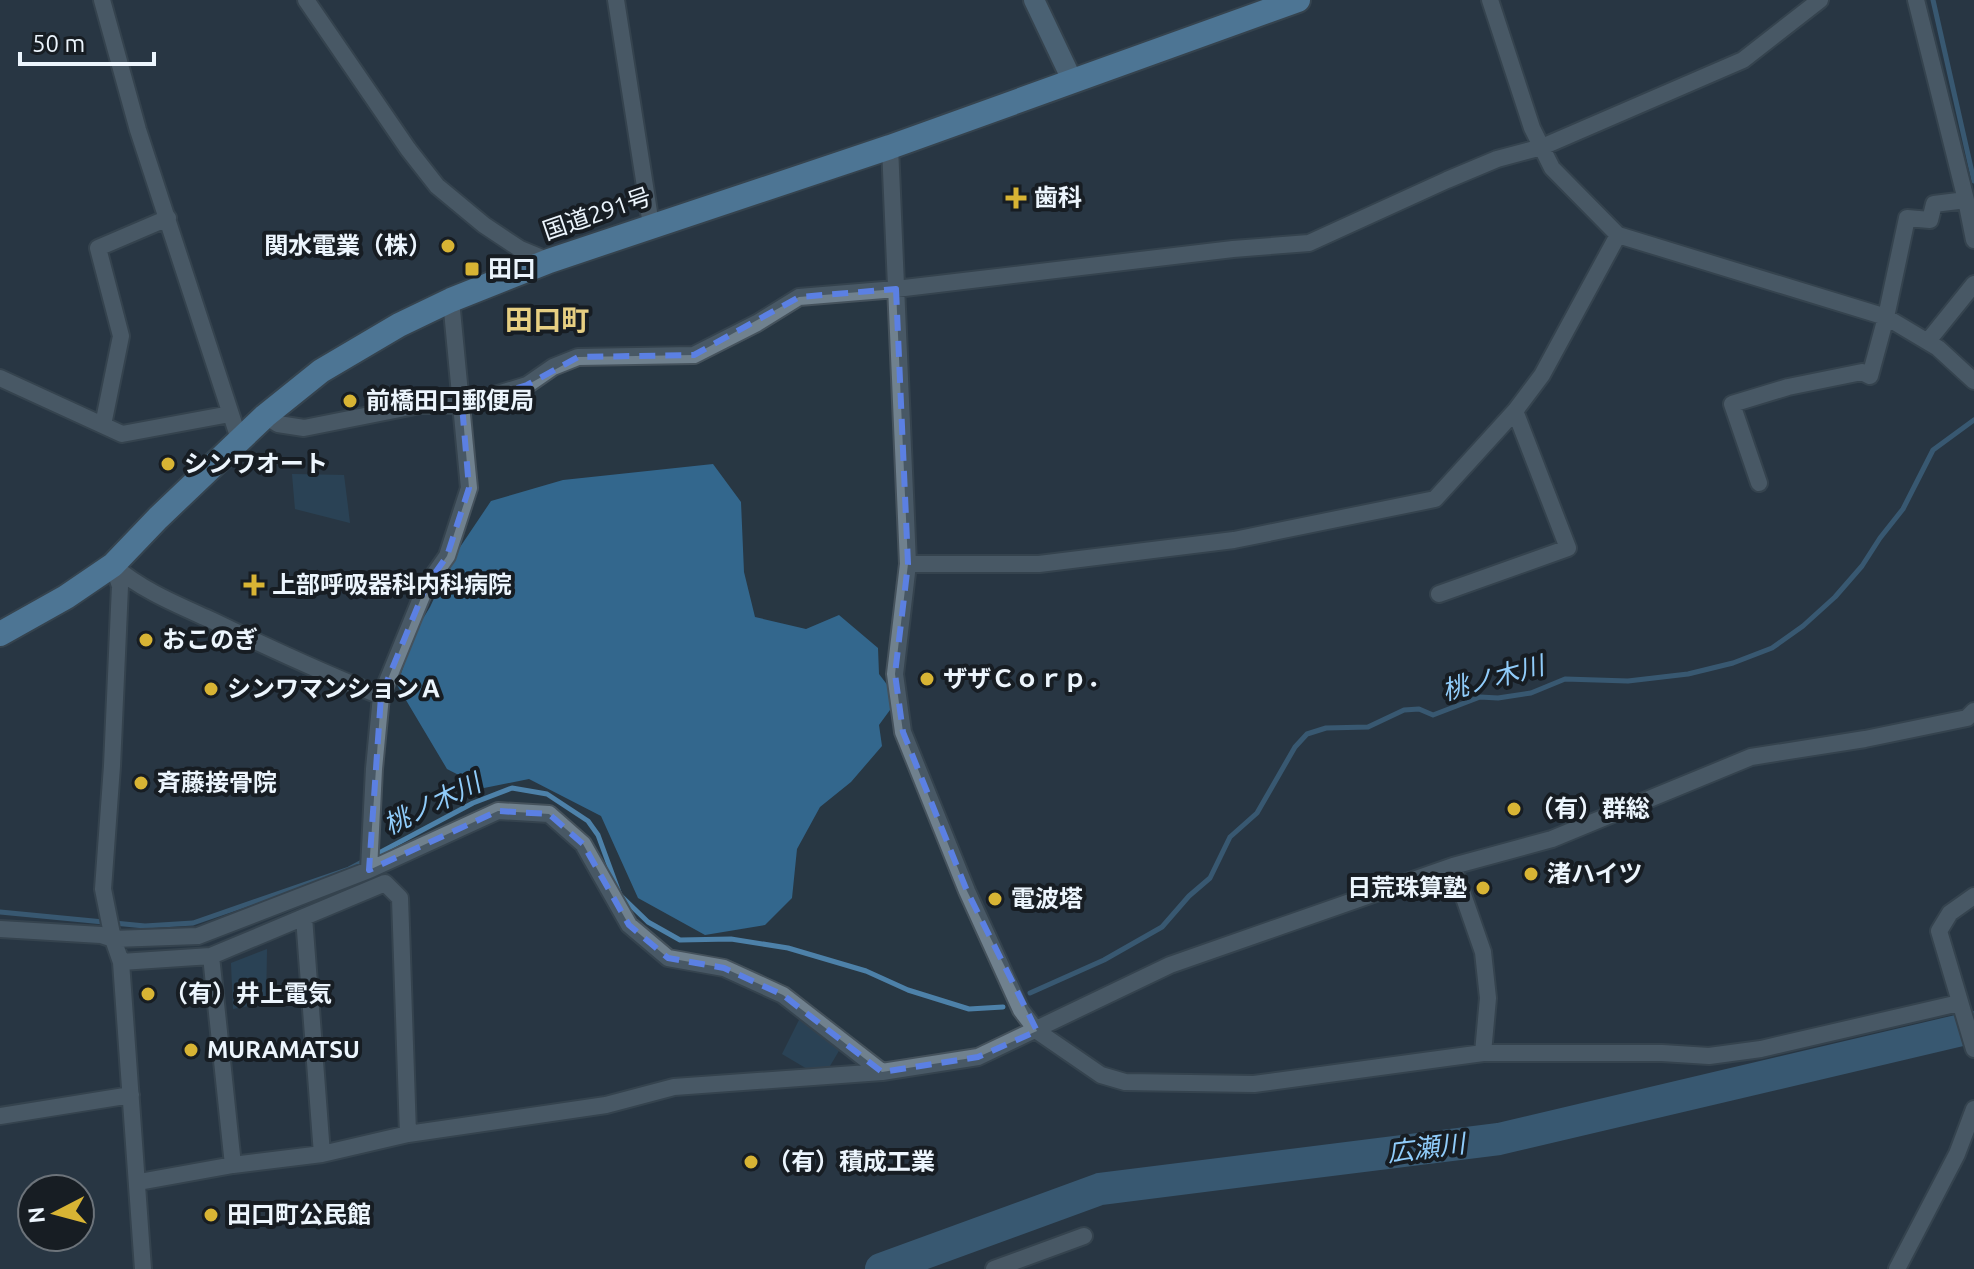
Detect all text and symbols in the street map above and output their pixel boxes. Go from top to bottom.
scale bar [20,16,154,66]
text: 50 m [32,30,85,57]
street label: 国道291号 [539,182,654,245]
place label: 歯科 [1034,184,1082,211]
marker: 歯科 [1005,187,1027,209]
place label: 関水電業（株） [264,232,432,259]
marker: 関水電業（株） [439,237,457,255]
place label: 田口 [488,255,536,282]
marker: 田口 [463,260,481,278]
district label: 田口町 [505,304,589,335]
place label: 前橋田口郵便局 [366,387,534,414]
marker: 前橋田口郵便局 [341,392,359,410]
place label: シンワオート [184,450,328,477]
marker: シンワオート [159,455,177,473]
place label: 上部呼吸器科内科病院 [272,571,512,598]
marker: 上部呼吸器科内科病院 [243,574,265,596]
place label: おこのぎ [162,626,258,653]
marker: おこのぎ [137,631,155,649]
water label: 桃ノ木川 [1439,649,1550,705]
place label: ザザＣｏｒｐ． [943,665,1111,693]
marker: ザザＣｏｒｐ． [918,670,936,688]
place label: シンワマンションＡ [227,675,443,702]
marker: シンワマンションＡ [202,680,220,698]
water label: 桃ノ木川 [379,766,488,839]
place label: 斉藤接骨院 [157,769,277,796]
marker: 斉藤接骨院 [132,774,150,792]
place label: （有）群総 [1530,795,1650,822]
marker: （有）群総 [1505,800,1523,818]
place label: 渚ハイツ [1547,860,1643,887]
marker: 渚ハイツ [1522,865,1540,883]
place label: 日荒珠算塾 [1347,874,1467,901]
marker: 日荒珠算塾 [1474,879,1492,897]
place label: 電波塔 [1011,885,1083,912]
marker: 電波塔 [986,890,1004,908]
place label: （有）井上電気 [164,980,332,1007]
marker: （有）井上電気 [139,985,157,1003]
place label: MURAMATSU [207,1036,360,1063]
marker: MURAMATSU [182,1041,200,1059]
water label: 広瀬川 [1385,1128,1469,1167]
place label: （有）積成工業 [767,1148,935,1175]
marker: （有）積成工業 [742,1153,760,1171]
north arrow [16,1173,96,1253]
place label: 田口町公民館 [227,1201,371,1228]
text: N [22,1206,49,1225]
marker: 田口町公民館 [202,1206,220,1224]

